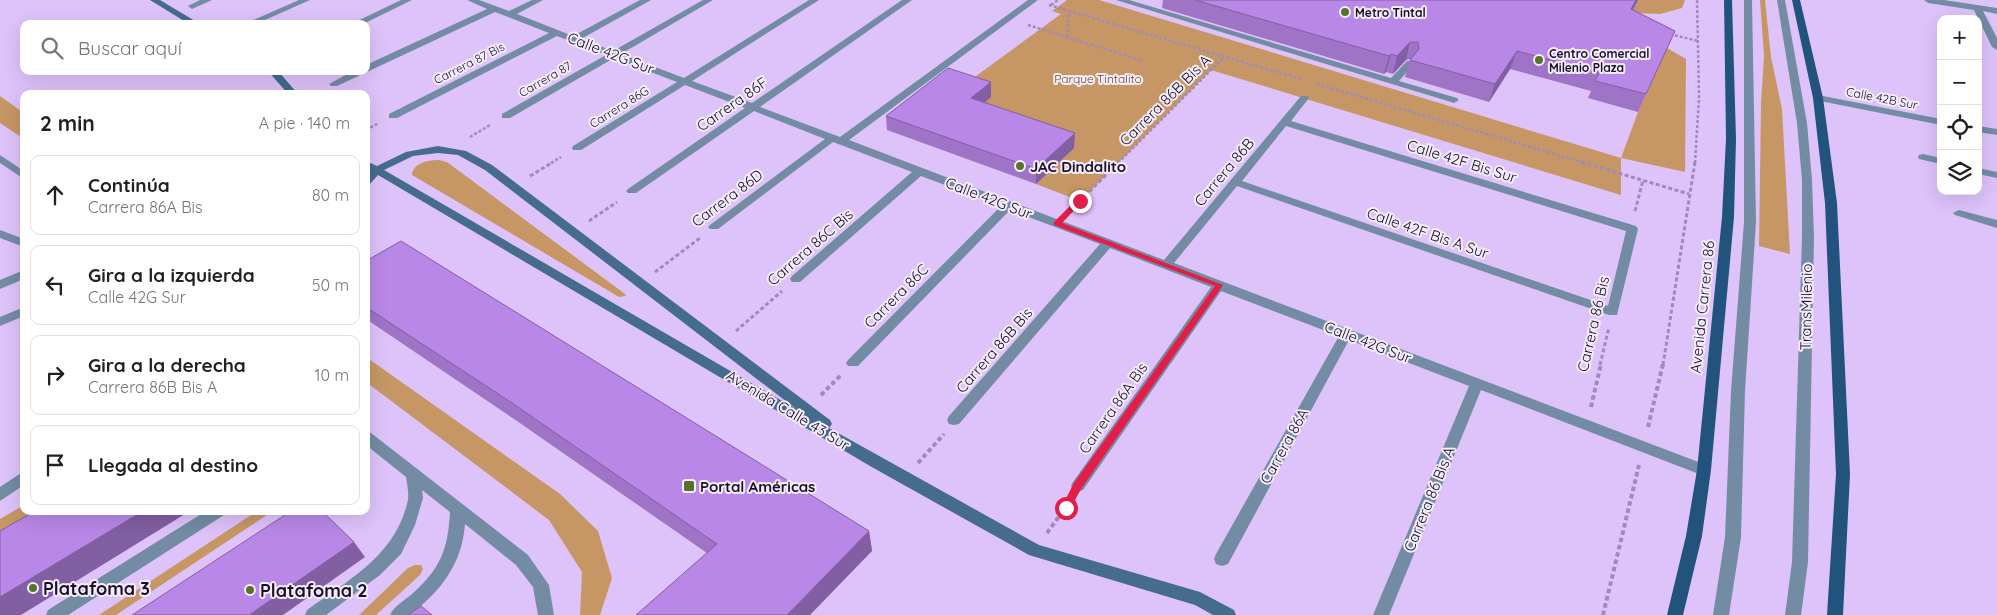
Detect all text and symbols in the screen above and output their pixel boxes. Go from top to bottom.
place label: Metro Tintal [1355,5,1426,20]
marker: Metro Tintal [1339,6,1351,18]
map controls [1937,15,1982,195]
button: + [1937,15,1982,60]
search box [20,20,370,75]
street label: Calle 42G Sur [565,28,657,78]
icon: search [38,34,66,62]
text: Buscar aquí [78,36,182,60]
street label: Carrera 87 Bis [431,39,507,87]
place label: Centro Comercial Milenio Plaza [1549,46,1649,75]
street label: Carrera 86B Bis A [1115,50,1215,150]
marker: Centro Comercial Milenio Plaza [1533,54,1545,66]
street label: Carrera 87 [516,58,574,100]
button: − [1937,60,1982,105]
park label: Parque Tintalito [1054,71,1142,86]
street label: Carrera 86F [693,73,771,135]
street label: Carrera 86G [587,83,651,131]
street label: Calle 42B Sur [1845,84,1920,112]
button: locate [1937,105,1982,150]
text: 2 min [40,110,95,136]
text: A pie · 140 m [259,113,350,133]
street label: Carrera 86B [1190,134,1258,210]
street label: Calle 42F Bis Sur [1405,135,1519,187]
button: layers [1937,150,1982,195]
place label: JAC Dindalito [1030,157,1126,176]
marker: JAC Dindalito [1014,160,1026,172]
street label: Carrera 86D [688,165,767,231]
text: Continúa [88,173,170,197]
street label: Calle 42G Sur [943,173,1035,223]
icon: ahead [41,181,69,209]
text: 80 m [312,185,349,205]
route end [1069,190,1092,213]
text: Carrera 86A Bis [88,197,203,217]
street label: Calle 42F Bis A Sur [1365,203,1492,263]
street label: Carrera 86C Bis [763,205,857,289]
street label: Avenida Carrera 86 [1686,240,1718,374]
street label: Carrera 86C [860,260,932,332]
text: Gira a la izquierda [88,263,255,287]
street label: TransMilenio [1796,263,1816,351]
icon: left [41,271,69,299]
street label: Carrera 86 Bis [1573,274,1613,374]
text: 50 m [312,275,349,295]
text: Calle 42G Sur [88,287,186,307]
street label: Carrera 86B Bis [952,303,1036,397]
street label: Calle 42G Sur [1322,317,1414,367]
text: Gira a la derecha [88,353,246,377]
street label: Carrera 86A Bis [1074,359,1152,457]
icon: right [41,361,69,389]
text: 10 m [315,365,349,385]
street label: Avenida Calle 43 Sur [723,366,853,454]
text: Carrera 86B Bis A [88,377,217,397]
street label: Carrera 86A [1256,405,1313,487]
street label: Carrera 86 Bis A [1399,444,1459,554]
icon: arrive [41,451,69,479]
text: Llegada al destino [88,453,258,477]
place label: Portal Américas [700,477,815,496]
marker: Portal Américas [682,479,696,493]
route start [1055,497,1078,520]
place label: Platafoma 3 [43,577,150,600]
place label: Platafoma 2 [260,579,367,602]
marker: Platafoma 3 [27,582,39,594]
marker: Platafoma 2 [244,584,256,596]

